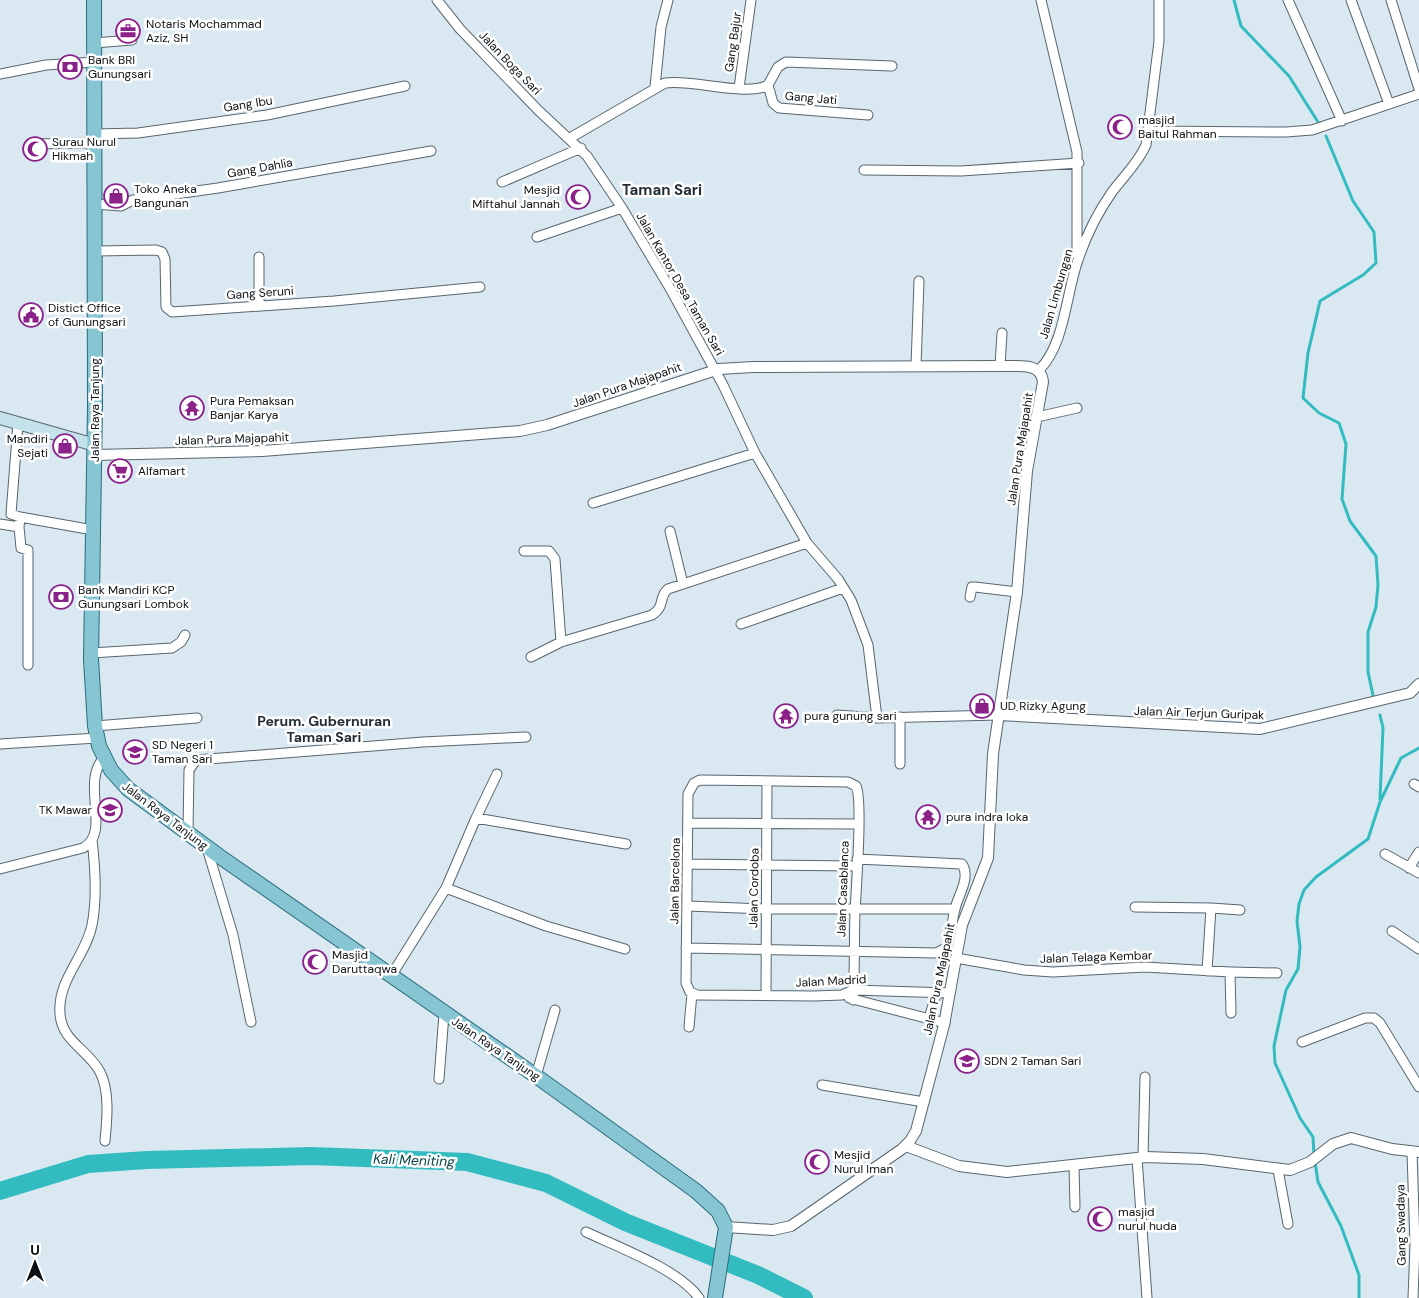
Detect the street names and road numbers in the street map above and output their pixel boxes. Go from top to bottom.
street label: Gang Bajur [721,10,745,73]
street label: Jalan Boga Sari [475,28,545,99]
street label: Gang Jati [784,88,838,108]
street label: Gang Ibu [222,92,274,116]
street label: Gang Dahlia [226,154,294,182]
street label: Jalan Kantor Desa Taman Sari [632,210,728,358]
street label: Jalan Limbungan [1035,247,1077,341]
street label: Gang Seruni [226,283,294,303]
street label: Jalan Raya Tanjung [87,358,103,462]
street label: Jalan Pura Majapahit [570,359,684,411]
street label: Jalan Pura Majapahit [1003,391,1037,507]
street label: Jalan Pura Majapahit [175,429,290,449]
street label: Jalan Air Terjun Guripak [1134,703,1264,723]
street label: Jalan Raya Tanjung [119,778,211,854]
street label: Jalan Barcelona [666,838,684,924]
street label: Jalan Casablanca [833,840,853,938]
street label: Jalan Cordoba [745,848,763,928]
street label: Jalan Pura Majapahit [919,921,959,1037]
street label: Jalan Telaga Kembar [1039,947,1153,967]
street label: Jalan Madrid [795,971,867,991]
street label: Jalan Raya Tanjung [449,1013,544,1085]
street label: Gang Swadaya [1392,1184,1410,1266]

